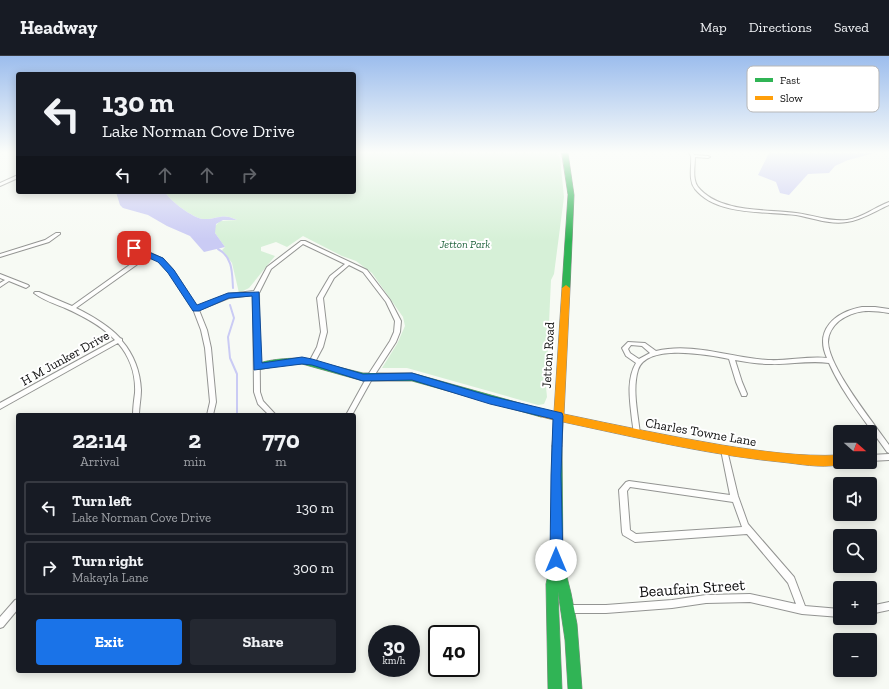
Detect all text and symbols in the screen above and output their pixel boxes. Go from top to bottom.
text: Headway [20,16,97,39]
text: Map [700,19,727,36]
text: Directions [749,19,812,36]
text: Saved [834,19,869,36]
legend [747,66,879,112]
text: Fast [780,74,801,87]
text: 130 m [102,86,174,119]
icon: left [36,88,88,140]
text: Slow [780,92,803,105]
text: Lake Norman Cove Drive [102,120,295,142]
icon: left [112,164,134,186]
icon: ahead [154,164,176,186]
icon: ahead [196,164,218,186]
icon: right [238,164,260,186]
pin [117,231,151,265]
icon: arrive [123,237,145,259]
park label: Jetton Park [439,238,490,251]
street label: Jetton Road [539,321,557,389]
street label: H M Junker Drive [18,327,112,389]
street label: Charles Towne Lane [644,415,758,449]
text: 22:14 [72,425,127,454]
text: 2 [188,425,201,454]
text: 770 [262,425,300,454]
north arrow [833,425,877,469]
map controls [833,425,877,677]
text: Arrival [80,454,119,469]
text: min [184,454,206,469]
text: m [275,454,287,469]
button: sound [833,477,877,521]
text: Turn left [72,492,132,510]
icon: left [38,497,60,519]
text: 130 m [296,499,334,517]
text: Lake Norman Cove Drive [72,510,211,525]
button: search [833,529,877,573]
position arrow [535,539,577,581]
text: Turn right [72,552,143,570]
icon: right [38,557,60,579]
text: 300 m [293,559,334,577]
text: Makayla Lane [72,570,148,585]
street label: Beaufain Street [638,575,746,601]
button: + [833,581,877,625]
button: Exit [36,619,182,665]
button: Share [190,619,336,665]
speed limit sign: 40 [428,625,480,677]
button: − [833,633,877,677]
text: 30 [383,634,405,658]
text: km/h [383,655,405,667]

